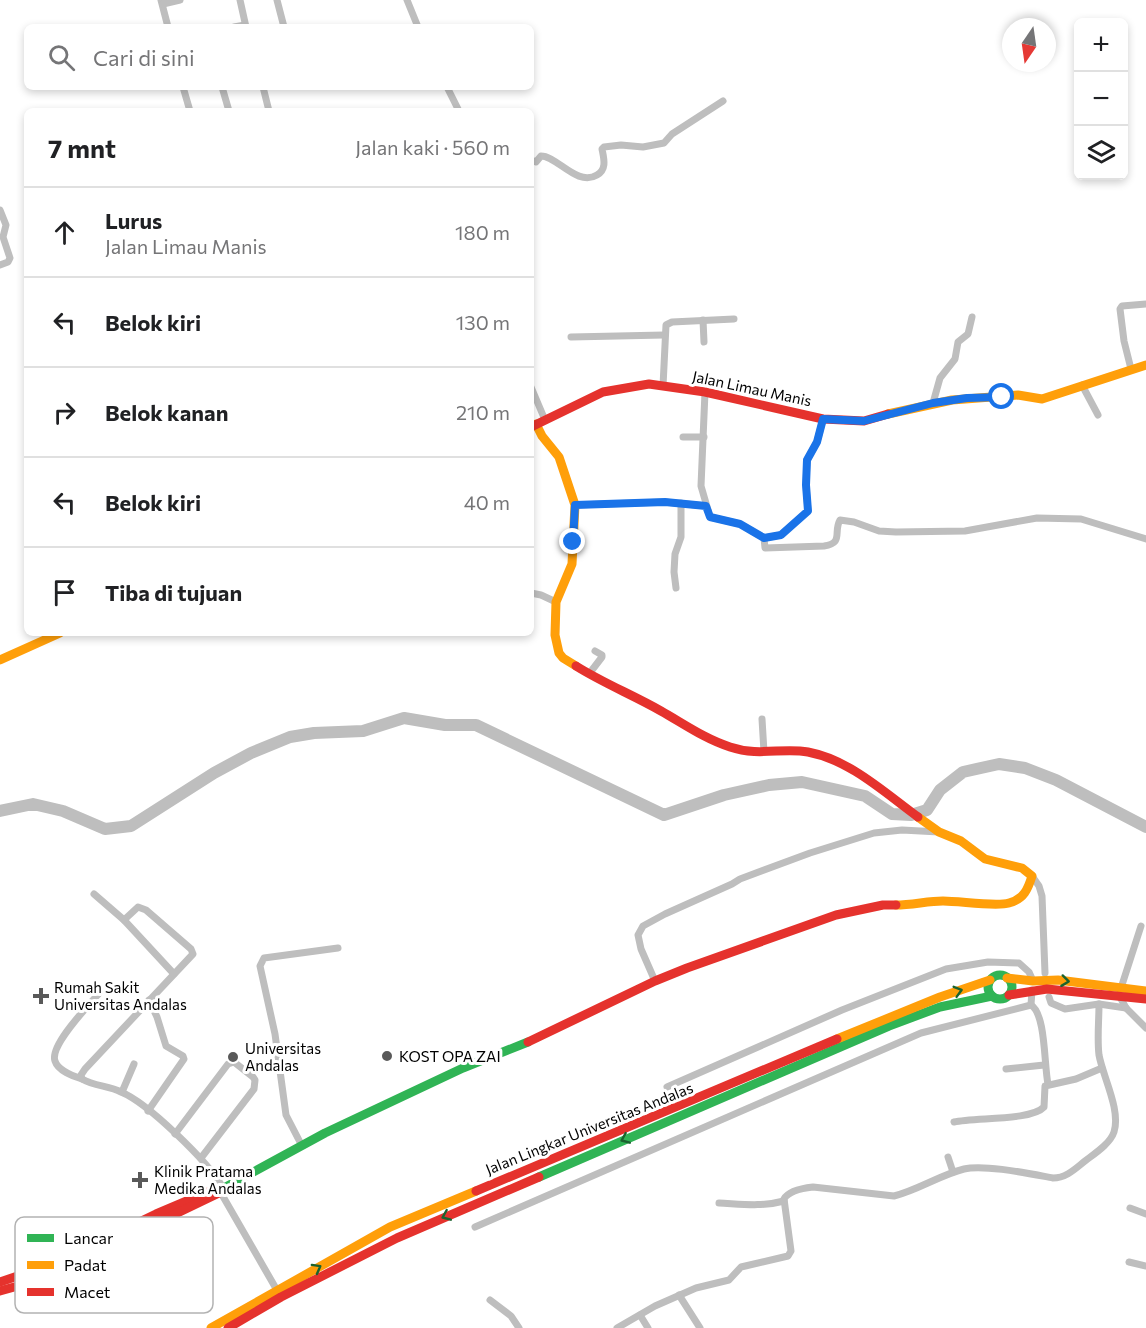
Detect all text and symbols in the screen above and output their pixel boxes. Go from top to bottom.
north arrow [1002,18,1056,72]
map controls [1074,18,1128,180]
button: + [1074,18,1128,72]
search box [24,24,534,90]
icon: search [45,41,78,74]
text: Cari di sini [93,44,195,71]
button: − [1074,72,1128,126]
button: layers [1074,126,1128,180]
text: 7 mnt [48,132,116,163]
text: Jalan kaki · 560 m [355,135,510,159]
text: Lurus [105,207,162,234]
icon: ahead [48,216,81,249]
text: 180 m [455,220,510,244]
text: Jalan Limau Manis [105,234,267,258]
icon: left [48,306,81,339]
text: Belok kiri [105,309,201,336]
text: 130 m [456,310,510,334]
street label: Jalan Limau Manis [691,367,813,409]
route start [988,383,1014,409]
icon: right [48,396,81,429]
text: Belok kanan [105,399,228,426]
text: 210 m [456,400,510,424]
icon: left [48,486,81,519]
text: Belok kiri [105,489,201,516]
text: 40 m [464,490,510,514]
route end [559,528,585,554]
icon: arrive [48,576,81,609]
text: Tiba di tujuan [105,579,242,606]
one-way arrow [1061,974,1070,987]
place label: Rumah Sakit Universitas Andalas [54,978,187,1013]
one-way arrow [953,986,963,999]
marker: Rumah Sakit Universitas Andalas [32,987,50,1005]
place label: Universitas Andalas [245,1039,321,1074]
place label: KOST OPA ZAI [399,1047,501,1065]
marker: KOST OPA ZAI [380,1049,394,1063]
marker: Universitas Andalas [226,1050,240,1064]
street label: Jalan Lingkar Universitas Andalas [483,1078,696,1178]
one-way arrow [620,1132,631,1144]
place label: Klinik Pratama Medika Andalas [154,1162,262,1197]
marker: Klinik Pratama Medika Andalas [131,1171,149,1189]
one-way arrow [441,1209,452,1221]
legend [15,1217,213,1313]
text: Lancar [64,1228,114,1247]
text: Padat [64,1255,107,1274]
one-way arrow [310,1264,321,1275]
text: Macet [64,1282,111,1301]

